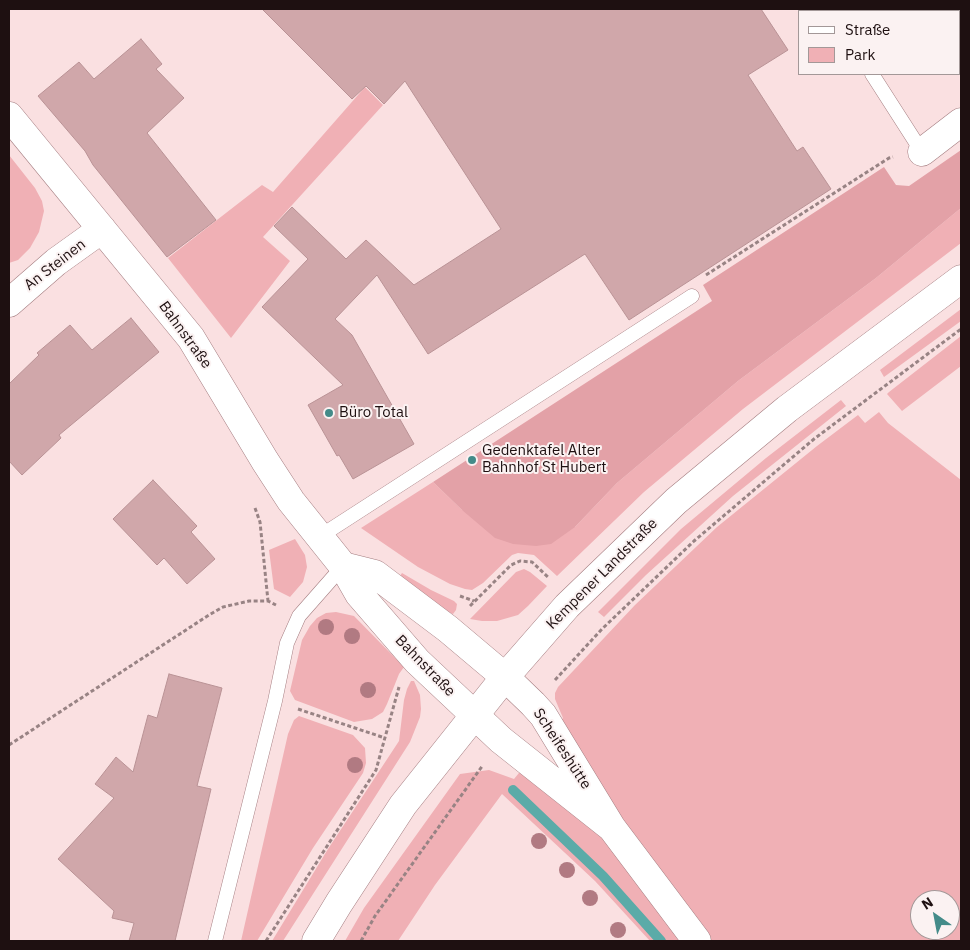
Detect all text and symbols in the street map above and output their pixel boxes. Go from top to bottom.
legend [798,10,960,75]
text: Straße [845,20,890,39]
text: Park [845,45,875,64]
street label: An Steinen [21,235,89,295]
street label: Bahnstraße [155,298,215,372]
place label: Büro Total [339,404,408,422]
marker: Büro Total [323,407,335,419]
place label: Gedenktafel Alter Bahnhof St Hubert [482,442,606,477]
marker: Gedenktafel Alter Bahnhof St Hubert [466,454,478,466]
street label: Kempener Landstraße [543,515,661,633]
street label: Bahnstraße [391,631,459,701]
street label: Scheifeshütte [529,705,595,793]
north arrow [910,890,960,940]
text: N [918,893,937,914]

